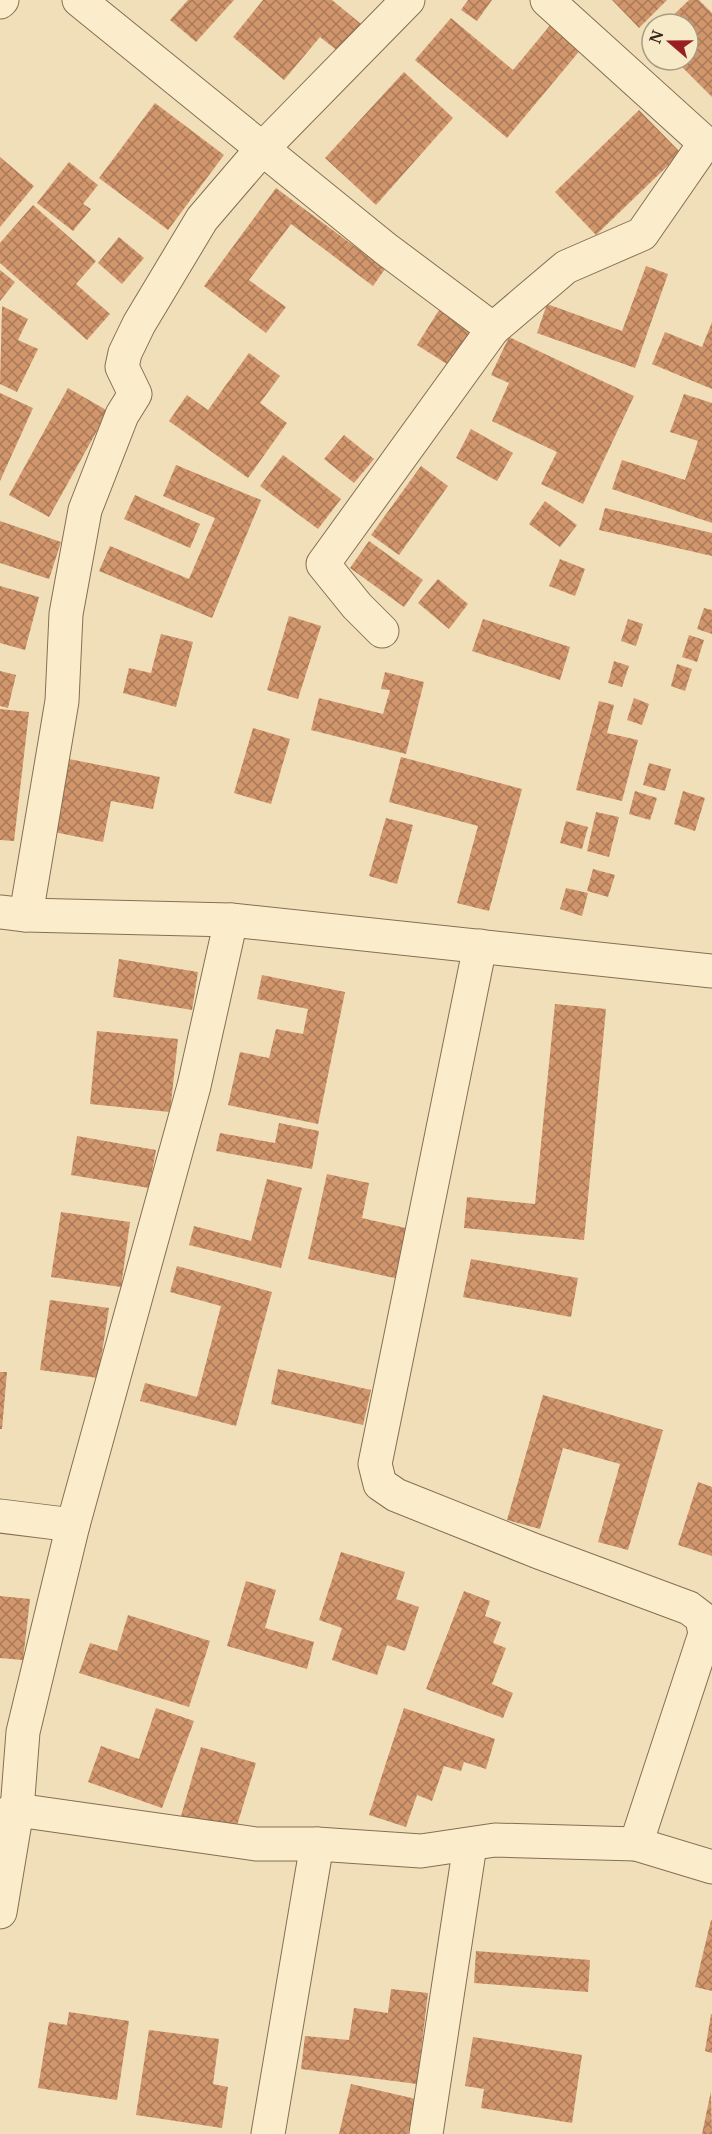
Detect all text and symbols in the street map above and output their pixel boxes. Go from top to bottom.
north arrow [640,12,700,72]
text: N [643,27,669,47]

